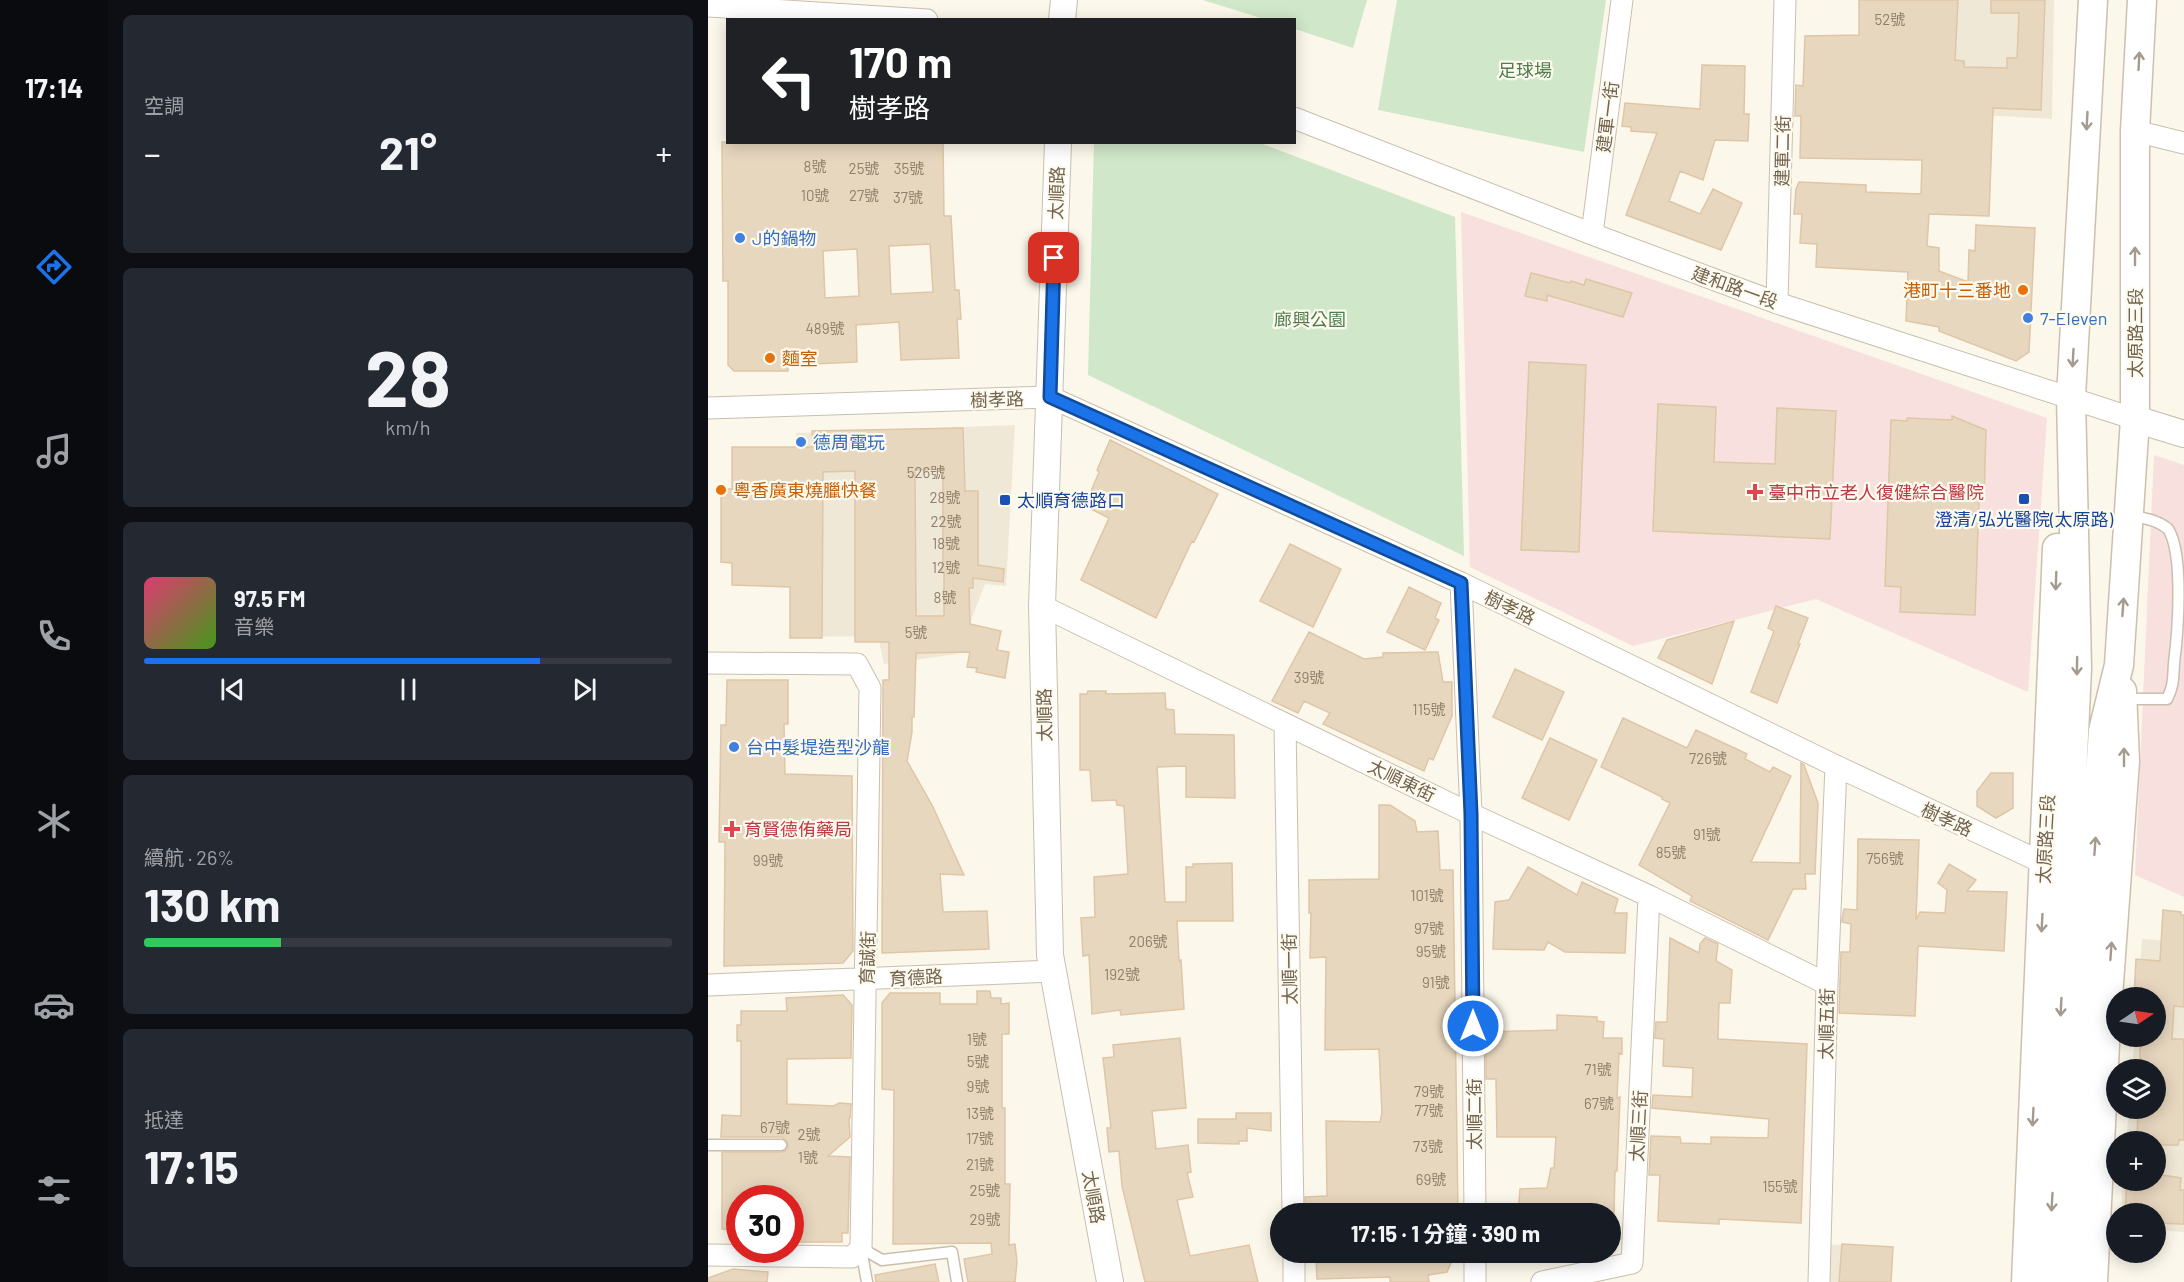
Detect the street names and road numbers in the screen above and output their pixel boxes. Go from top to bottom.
street label: 建軍一街 [1592,80,1622,154]
street label: 建軍二街 [1770,115,1794,187]
street label: 太順路 [1044,166,1068,220]
street label: 建和路一段 [1689,261,1781,313]
street label: 太原路三段 [2124,288,2146,378]
street label: 樹孝路 [970,387,1024,411]
street label: 樹孝路 [1481,585,1539,629]
street label: 太順路 [1033,688,1055,742]
street label: 太順東街 [1365,754,1439,806]
street label: 太原路三段 [2032,793,2058,885]
street label: 樹孝路 [1918,798,1976,840]
street label: 育誠街 [856,931,878,985]
street label: 太順一街 [1277,933,1301,1005]
street label: 育德路 [888,965,944,989]
street label: 太順五街 [1814,988,1838,1060]
street label: 太順二街 [1463,1078,1485,1150]
street label: 太順三街 [1625,1089,1651,1163]
street label: 太順路 [1078,1169,1110,1225]

